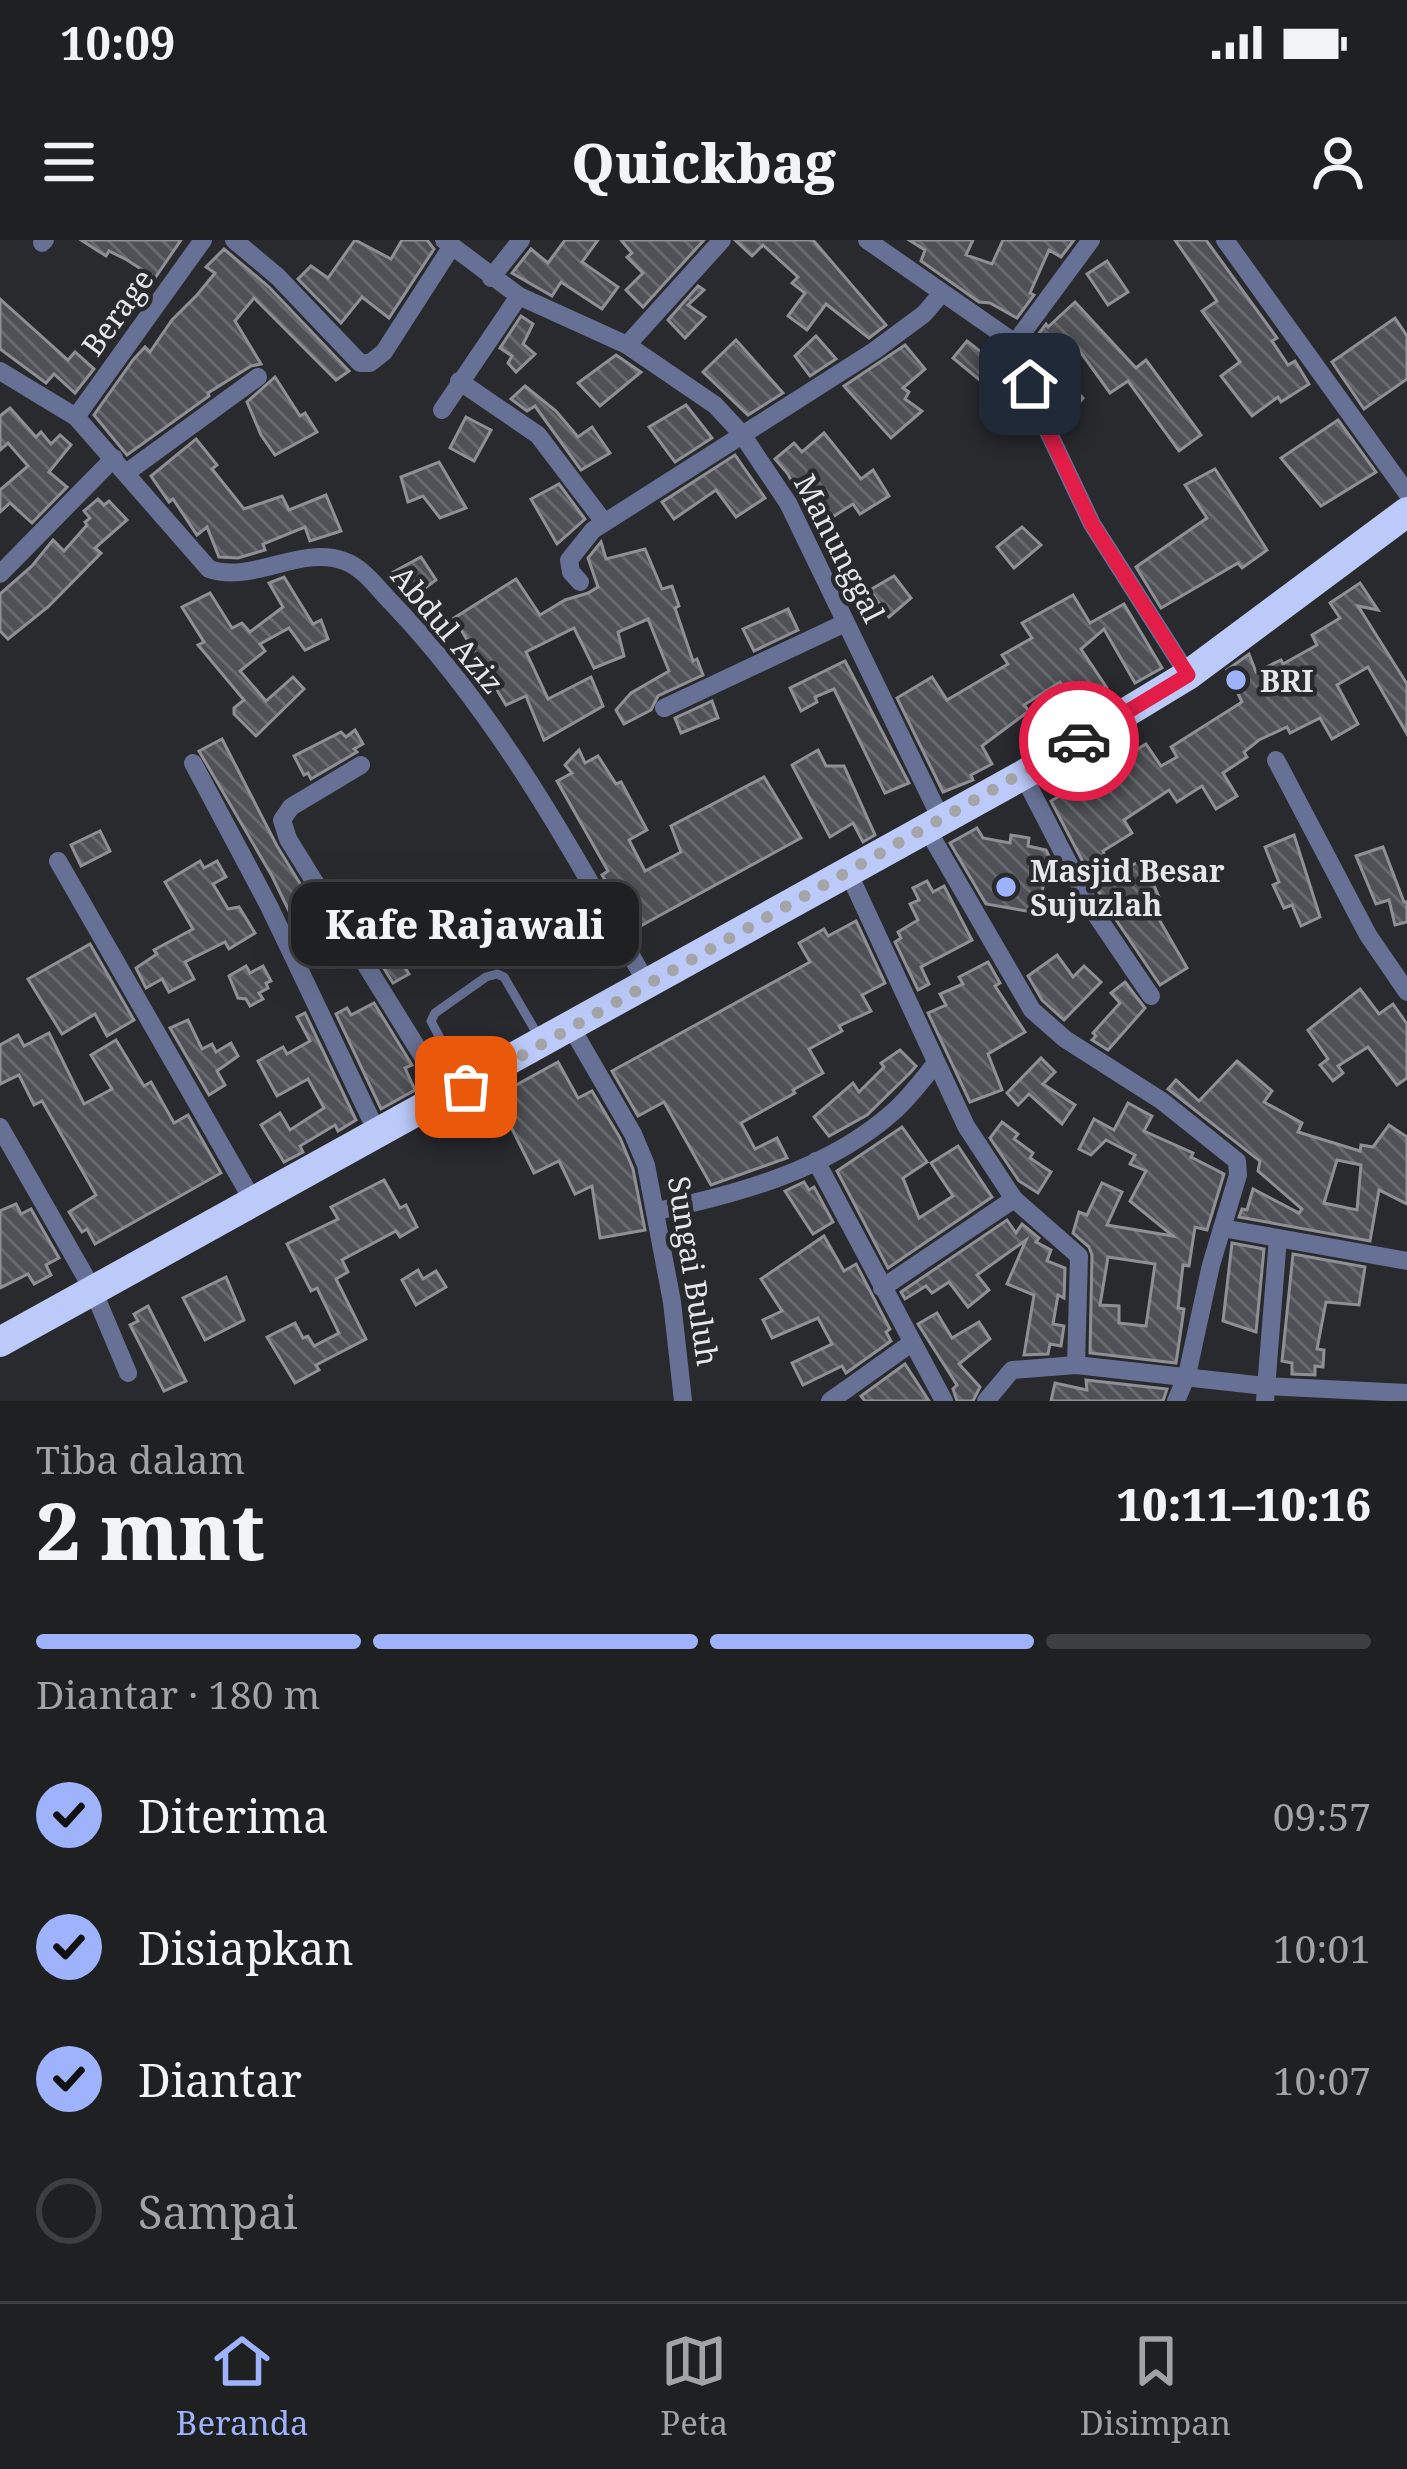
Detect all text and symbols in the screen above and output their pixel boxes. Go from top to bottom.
text: 10:09 [60,12,175,73]
text: Quickbag [571,125,836,199]
icon: menu [36,129,102,195]
icon: person [1305,129,1371,195]
street label: Berage [72,260,162,364]
pin [979,333,1081,435]
icon: home [997,351,1063,417]
street label: Manunggal [785,467,895,629]
street label: Abdul Aziz [382,556,514,702]
place label: BRI [1260,660,1314,701]
marker: BRI [1223,667,1249,693]
courier [1019,681,1139,801]
icon: car [1046,708,1112,774]
place label: Masjid Besar Sujuzlah [1030,850,1225,925]
marker: Masjid Besar Sujuzlah [993,874,1019,900]
callout: Kafe Rajawali [292,883,640,967]
text: Kafe Rajawali [325,897,605,950]
pin [415,1036,517,1138]
icon: bag [433,1054,499,1120]
street label: Sungai Buluh [659,1173,729,1369]
text: Tiba dalam [36,1432,245,1485]
text: 10:11–10:16 [1116,1473,1371,1534]
text: 2 mnt [36,1477,265,1583]
text: Diantar · 180 m [36,1667,320,1720]
icon: check [36,1782,102,1848]
text: Diterima [138,1785,329,1846]
text: 09:57 [1273,1789,1371,1842]
icon: check [36,1914,102,1980]
text: Disiapkan [138,1917,353,1978]
text: 10:01 [1273,1921,1371,1974]
icon: check [36,2046,102,2112]
text: Diantar [138,2049,302,2110]
text: 10:07 [1273,2053,1371,2106]
text: Sampai [138,2181,298,2242]
tab: Beranda [176,2328,309,2445]
tab: Peta [660,2328,728,2445]
tab: Disimpan [1080,2328,1231,2445]

